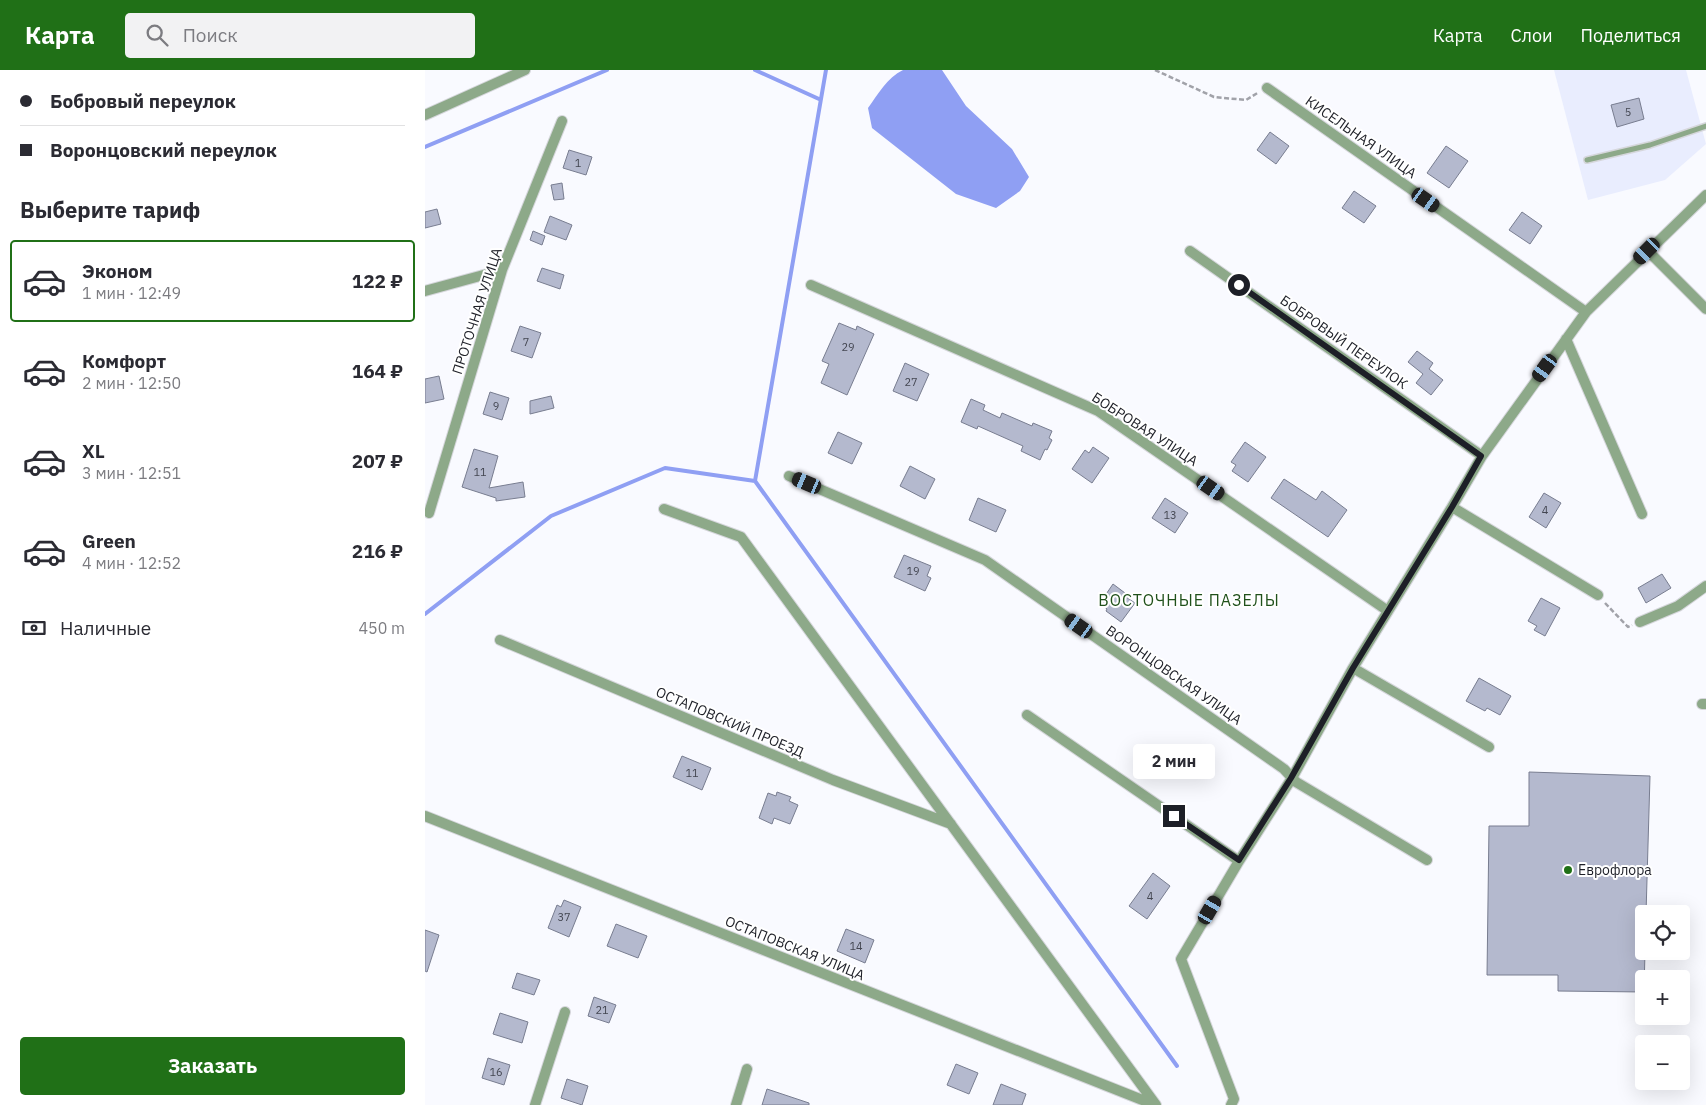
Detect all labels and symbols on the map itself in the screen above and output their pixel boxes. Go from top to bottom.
street label: КИСЕЛЬНАЯ УЛИЦА [1302,92,1420,182]
house number: 5 [1625,105,1631,119]
house number: 1 [575,156,582,170]
car [1409,185,1442,215]
car [1631,235,1662,267]
street label: ПРОТОЧНАЯ УЛИЦА [448,245,506,377]
route start [1228,274,1250,296]
street label: БОБРОВЫЙ ПЕРЕУЛОК [1277,290,1412,393]
house number: 7 [523,335,529,349]
house number: 29 [841,340,855,354]
car [1530,351,1559,385]
house number: 27 [904,375,918,389]
street label: БОБРОВАЯ УЛИЦА [1089,388,1201,470]
house number: 9 [493,399,499,413]
house number: 11 [473,465,487,479]
car [790,470,823,496]
car [1194,473,1227,503]
house number: 4 [1542,503,1549,517]
house number: 13 [1163,508,1177,522]
house number: 19 [906,564,920,578]
district label: ВОСТОЧНЫЕ ПАЗЕЛЫ [1098,590,1280,610]
car [1062,611,1095,641]
street label: ВОРОНЦОВСКАЯ УЛИЦА [1103,621,1245,729]
street label: ОСТАПОВСКИЙ ПРОЕЗД [653,682,807,761]
callout: 2 мин [1133,744,1215,778]
house number: 11 [685,766,699,780]
route end [1163,805,1185,827]
place label: Еврофлора [1578,861,1652,879]
marker: Еврофлора [1562,864,1574,876]
house number: 4 [1147,889,1154,903]
car [1196,893,1223,927]
house number: 37 [557,910,571,924]
street label: ОСТАПОВСКАЯ УЛИЦА [723,912,867,984]
house number: 14 [849,939,863,953]
house number: 21 [595,1003,609,1017]
house number: 16 [489,1065,503,1079]

